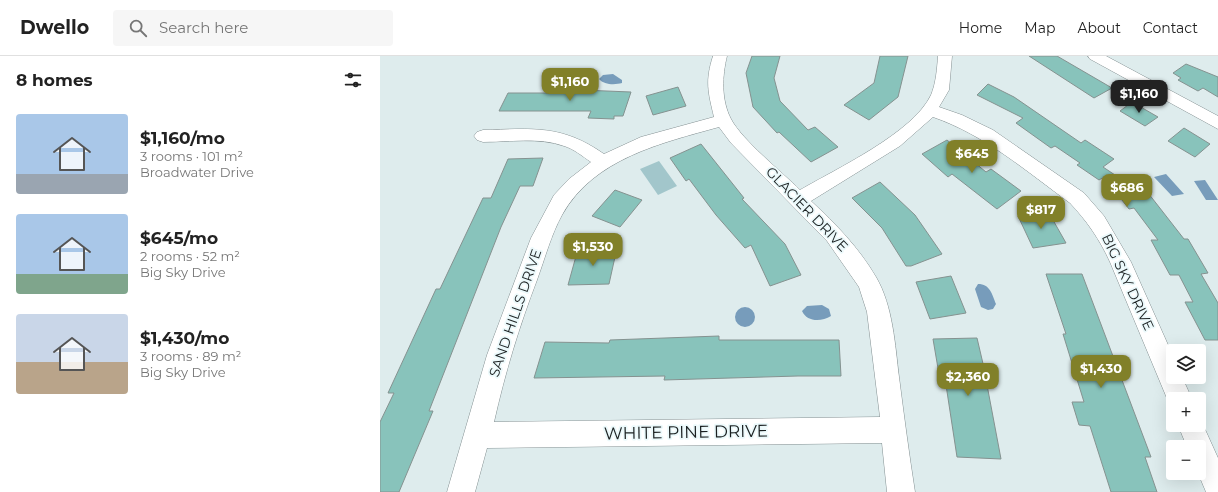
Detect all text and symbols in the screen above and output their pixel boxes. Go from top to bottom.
search box [113,10,393,46]
text: Dwello [20,16,89,39]
icon: search [127,17,149,39]
text: Search here [159,18,248,37]
text: Home [959,19,1002,37]
text: Map [1024,19,1055,37]
text: About [1077,19,1121,37]
text: Contact [1143,19,1198,37]
pin: $1,160 [537,68,603,102]
icon: filters [342,69,364,91]
text: 8 homes [16,70,93,90]
text: $1,160 [551,73,589,89]
pin: $1,160 [1106,80,1172,114]
text: $1,160 [1120,85,1158,101]
text: $1,160/mo [140,128,225,148]
icon: home [48,130,96,178]
pin: $645 [948,140,996,174]
text: $645 [955,145,989,161]
text: 3 rooms · 101 m² [140,148,243,164]
street label: GLACIER DRIVE [762,163,852,255]
text: Broadwater Drive [140,164,254,180]
pin: $686 [1103,174,1151,208]
text: $686 [1110,179,1144,195]
pin: $817 [1017,196,1065,230]
text: $817 [1026,201,1056,217]
text: $645/mo [140,228,218,248]
icon: home [48,230,96,278]
street label: BIG SKY DRIVE [1098,231,1158,333]
pin: $1,530 [560,233,626,267]
text: $1,530 [573,238,613,254]
street label: SAND HILLS DRIVE [485,247,545,379]
text: 2 rooms · 52 m² [140,248,240,264]
text: Big Sky Drive [140,264,226,280]
text: $1,430/mo [140,328,229,348]
icon: home [48,330,96,378]
map controls [1166,344,1206,480]
button: layers [1166,344,1206,384]
text: 3 rooms · 89 m² [140,348,241,364]
pin: $1,430 [1068,355,1134,389]
text: $1,430 [1080,360,1122,376]
pin: $2,360 [935,363,1001,397]
text: Big Sky Drive [140,364,226,380]
text: $2,360 [946,368,990,384]
button: + [1166,392,1206,432]
street label: WHITE PINE DRIVE [604,421,768,443]
button: − [1166,440,1206,480]

